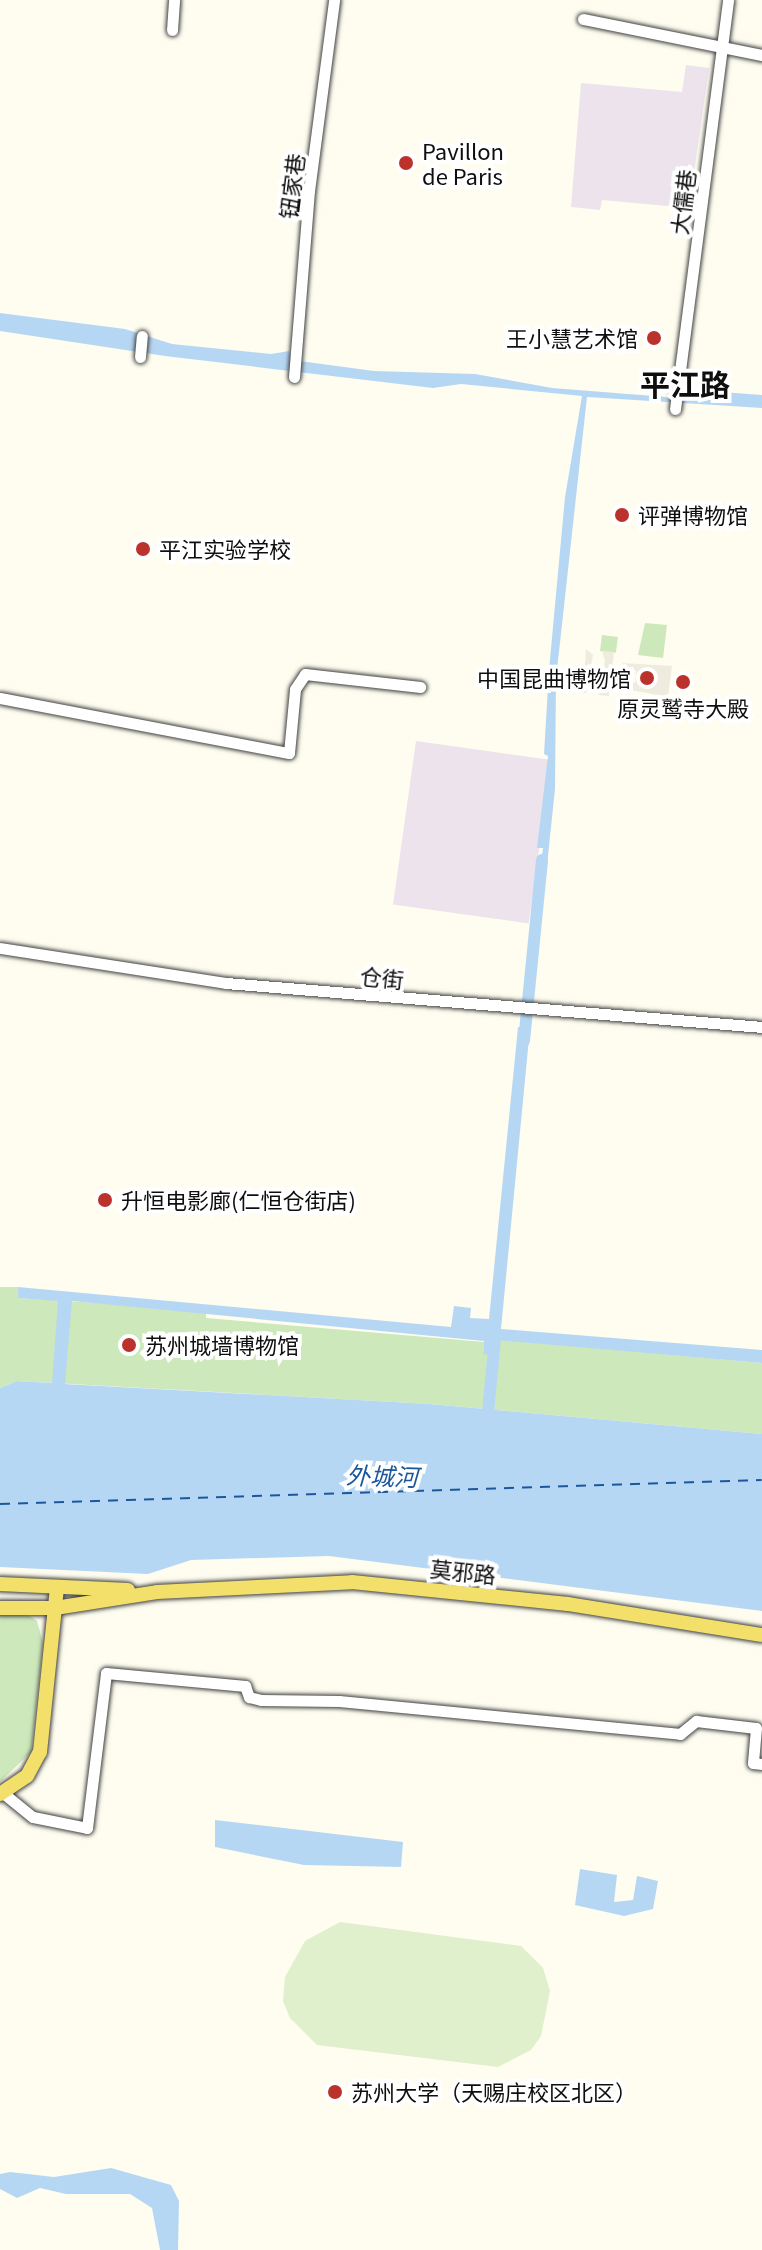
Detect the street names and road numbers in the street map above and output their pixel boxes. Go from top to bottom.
street label: 钮家巷 [274,152,308,220]
street label: 大儒巷 [665,168,699,236]
street label: 仓街 [359,962,405,992]
street label: 莫邪路 [429,1554,497,1588]

